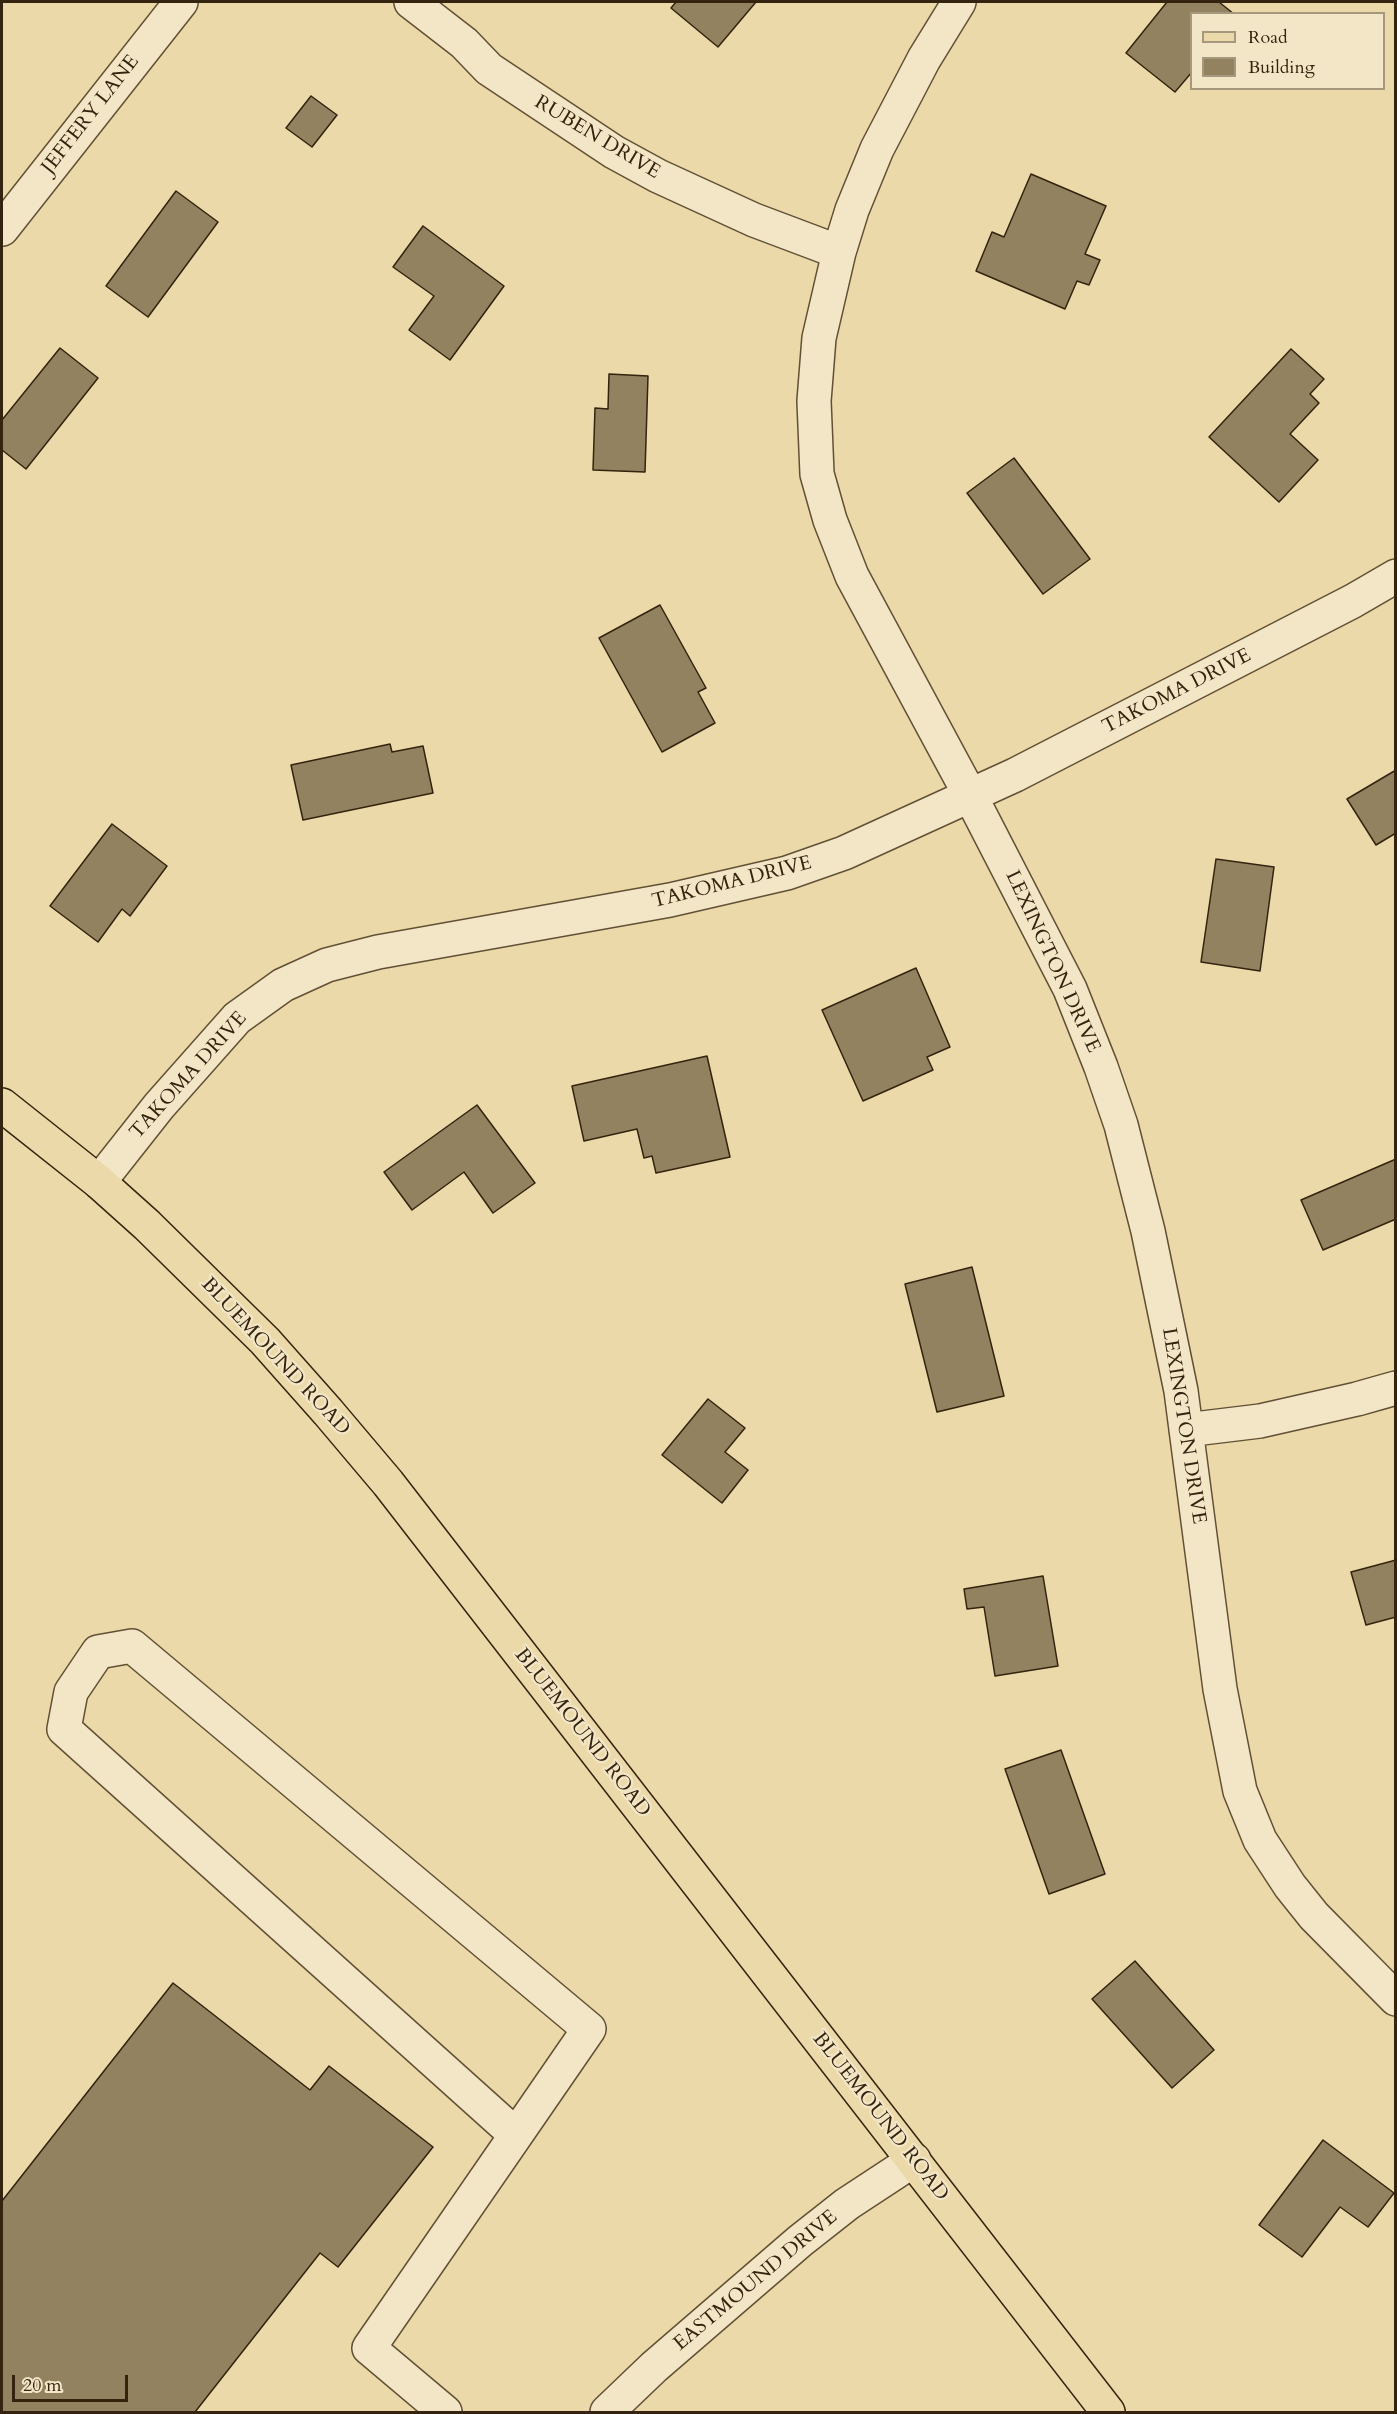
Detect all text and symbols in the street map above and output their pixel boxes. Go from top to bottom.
legend [1190,12,1385,90]
text: Road [1248,25,1288,50]
street label: JEFFERY LANE [37,51,145,179]
text: Building [1248,55,1315,80]
street label: RUBEN DRIVE [530,91,664,185]
street label: TAKOMA DRIVE [1099,644,1255,740]
street label: TAKOMA DRIVE [650,852,814,914]
street label: LEXINGTON DRIVE [999,867,1105,1057]
street label: TAKOMA DRIVE [125,1007,253,1145]
street label: BLUEMOUND ROAD [196,1273,354,1441]
street label: LEXINGTON DRIVE [1156,1326,1210,1526]
street label: BLUEMOUND ROAD [509,1644,655,1822]
street label: BLUEMOUND ROAD [807,2028,953,2206]
street label: EASTMOUND DRIVE [669,2205,843,2357]
scale bar [15,2363,130,2401]
text: 20 m [23,2373,62,2398]

